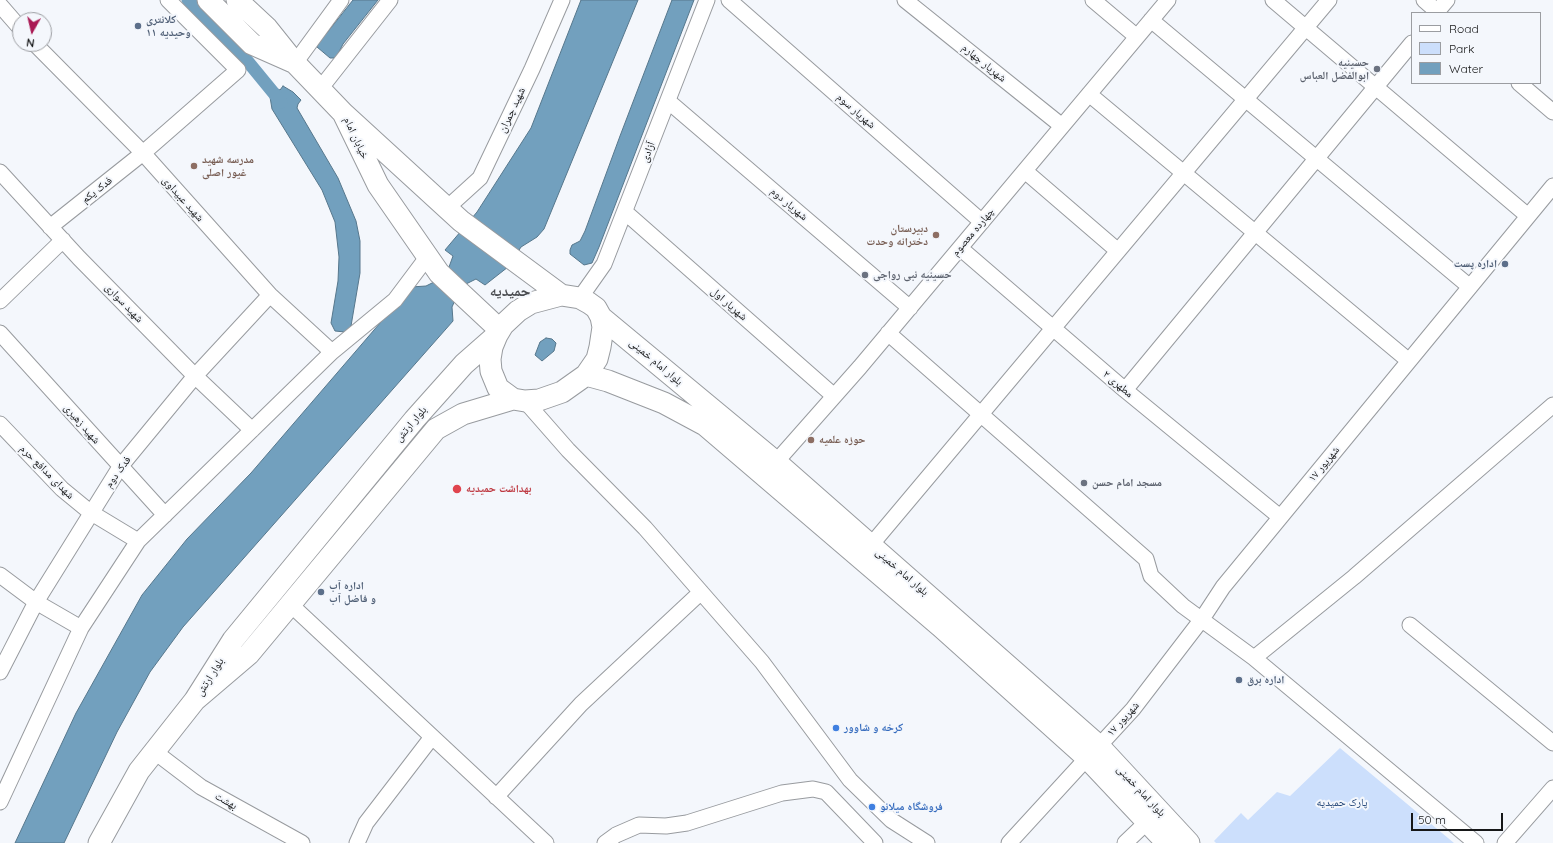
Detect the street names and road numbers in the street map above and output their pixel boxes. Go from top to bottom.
street label: شهریار چهارم [959,41,1009,85]
street label: شهید چمران [496,85,528,135]
street label: شهریار سوم [834,90,878,132]
street label: خیابان امام [341,115,371,161]
street label: آزادی [638,140,658,164]
street label: فدک یکم [79,174,115,206]
street label: شهید عبیداوی [159,174,207,224]
street label: شهریار دوم [768,185,810,223]
street label: چهارده معصوم [949,205,997,259]
street label: شهید سواری [102,281,146,325]
street label: شهریار اول [708,285,750,323]
street label: بلوار امام خمینی [627,336,685,388]
street label: مطهری ۲ [1100,368,1136,400]
street label: شهید زهیری [61,401,103,447]
street label: بلوار ارتش [392,403,430,445]
street label: شهدای مدافع حرم [17,442,77,502]
street label: ۱۷ شهریور [1306,444,1342,484]
street label: فدک دوم [102,454,134,490]
street label: بلوار امام خمینی [873,545,931,599]
street label: بلوار ارتش [193,655,227,699]
street label: ۱۷ شهریور [1104,699,1142,739]
street label: بلوار امام خمینی [1114,762,1168,820]
street label: بهشت [213,789,239,813]

